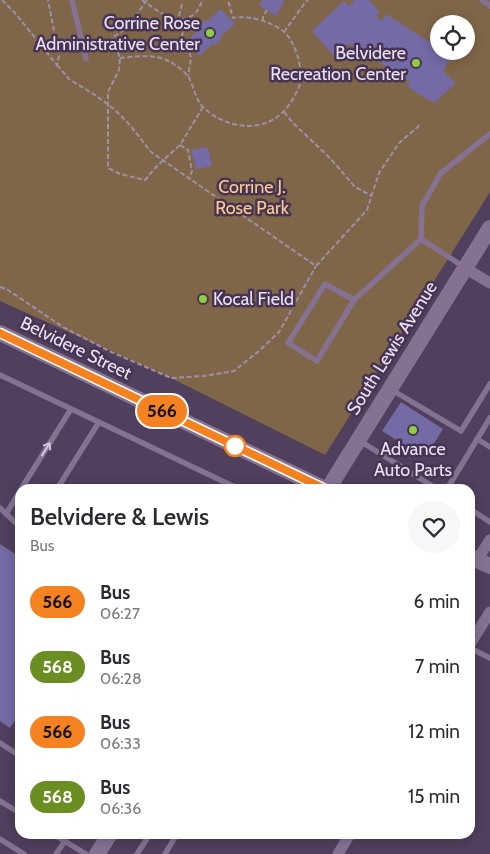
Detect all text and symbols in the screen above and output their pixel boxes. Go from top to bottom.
place label: Corrine Rose Administrative Center [35,12,200,55]
map controls [430,15,475,60]
button: locate [430,15,475,60]
marker: Corrine Rose Administrative Center [204,27,216,39]
place label: Belvidere Recreation Center [270,42,406,85]
marker: Belvidere Recreation Center [410,57,422,69]
park label: Corrine J. Rose Park [215,176,290,219]
street label: South Lewis Avenue [342,277,442,419]
place label: Kocal Field [213,288,294,310]
marker: Kocal Field [197,293,209,305]
street label: Belvidere Street [17,312,135,384]
line badge: 566 [133,395,191,427]
text: 566 [147,400,177,422]
marker: Advance Auto Parts [407,424,419,436]
unlabelled marker [224,435,246,457]
place label: Advance Auto Parts [374,438,452,481]
one-way arrow [41,442,51,456]
button: heart [408,501,460,553]
text: Belvidere & Lewis [30,502,209,531]
text: Bus [30,536,54,555]
text: Bus [100,581,130,604]
text: 6 min [414,590,460,613]
text: 566 [43,591,72,613]
text: 06:27 [100,604,140,623]
text: Bus [100,646,130,669]
text: 7 min [415,655,460,678]
text: 568 [42,656,73,678]
text: 06:28 [100,669,142,688]
text: Bus [100,711,130,734]
text: 12 min [408,720,460,743]
text: 566 [43,721,72,743]
text: 06:33 [100,734,141,753]
text: Bus [100,776,130,799]
text: 15 min [408,785,460,808]
text: 568 [42,786,73,808]
text: 06:36 [100,799,141,818]

